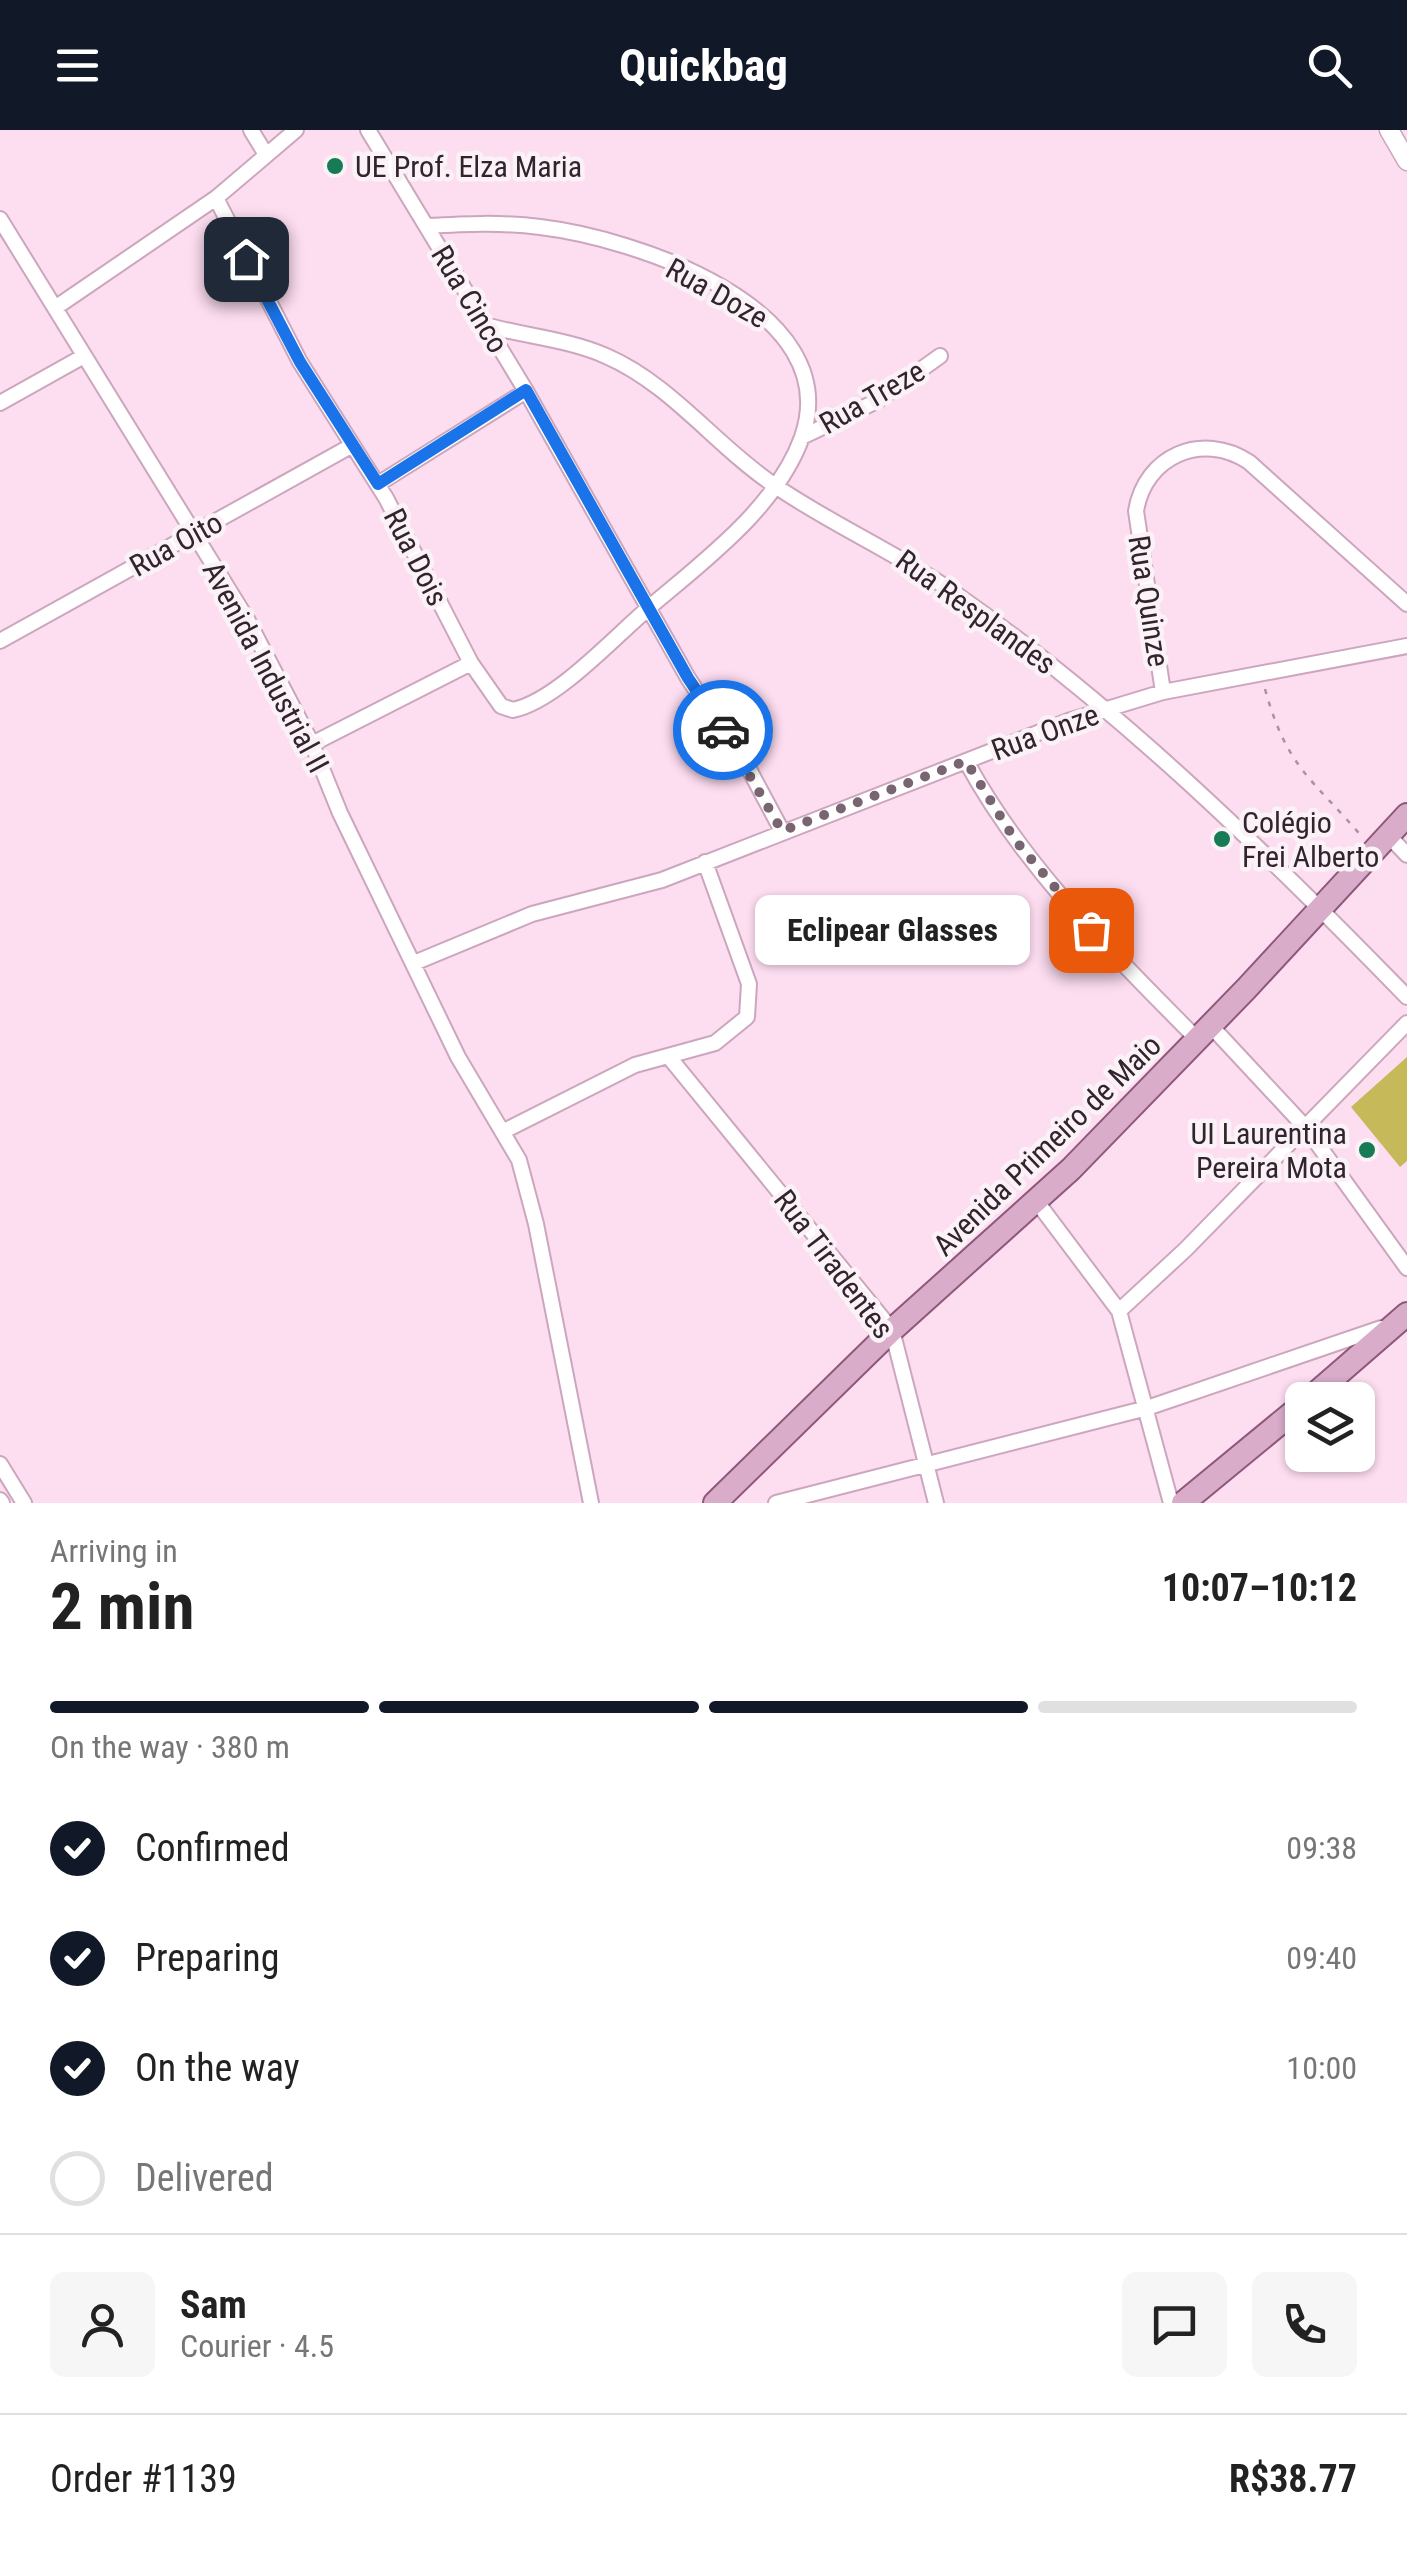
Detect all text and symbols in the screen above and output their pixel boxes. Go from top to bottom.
icon: menu [50,38,105,93]
icon: search [1302,38,1357,93]
text: Quickbag [619,39,788,92]
place label: UE Prof. Elza Maria [355,149,582,184]
marker: UE Prof. Elza Maria [324,155,346,177]
pin [204,217,289,302]
icon: home [219,232,274,287]
street label: Rua Cinco [424,239,516,359]
street label: Rua Doze [660,251,774,335]
street label: Rua Treze [813,353,931,441]
street label: Rua Dois [377,503,455,611]
street label: Rua Oito [124,504,228,584]
street label: Rua Quinze [1121,533,1177,669]
street label: Rua Resplandes [889,542,1063,682]
street label: Avenida Industrial II [196,555,336,779]
courier [673,680,773,780]
street label: Rua Onze [987,697,1103,767]
icon: car [696,703,751,758]
place label: Colégio Frei Alberto [1242,805,1379,874]
marker: Colégio Frei Alberto [1211,828,1233,850]
pin [1049,888,1134,973]
callout: Eclipear Glasses [756,895,1031,965]
icon: bag [1064,903,1119,958]
text: Eclipear Glasses [787,911,998,949]
street label: Avenida Primeiro de Maio [926,1027,1168,1263]
place label: UI Laurentina Pereira Mota [1191,1116,1347,1185]
marker: UI Laurentina Pereira Mota [1356,1139,1378,1161]
street label: Rua Tiradentes [767,1183,901,1345]
map controls [1285,1382,1375,1472]
button: layers [1285,1382,1375,1472]
text: Arriving in [50,1532,178,1570]
text: 10:07–10:12 [1162,1566,1357,1610]
text: 2 min [50,1569,194,1645]
text: On the way · 380 m [50,1728,290,1766]
icon: check [50,1821,105,1876]
text: Confirmed [135,1826,290,1870]
text: 09:38 [1286,1829,1357,1867]
icon: check [50,1931,105,1986]
text: Preparing [135,1936,280,1980]
text: 09:40 [1286,1939,1357,1977]
icon: check [50,2041,105,2096]
text: On the way [135,2046,300,2090]
text: 10:00 [1286,2049,1357,2087]
text: Delivered [135,2156,274,2200]
button: person [50,2272,155,2377]
button: chat [1122,2272,1227,2377]
button: phone [1252,2272,1357,2377]
text: Sam [180,2283,247,2327]
text: Courier · 4.5 [180,2327,334,2365]
text: Order #1139 [50,2457,237,2501]
text: R$38.77 [1229,2457,1357,2501]

